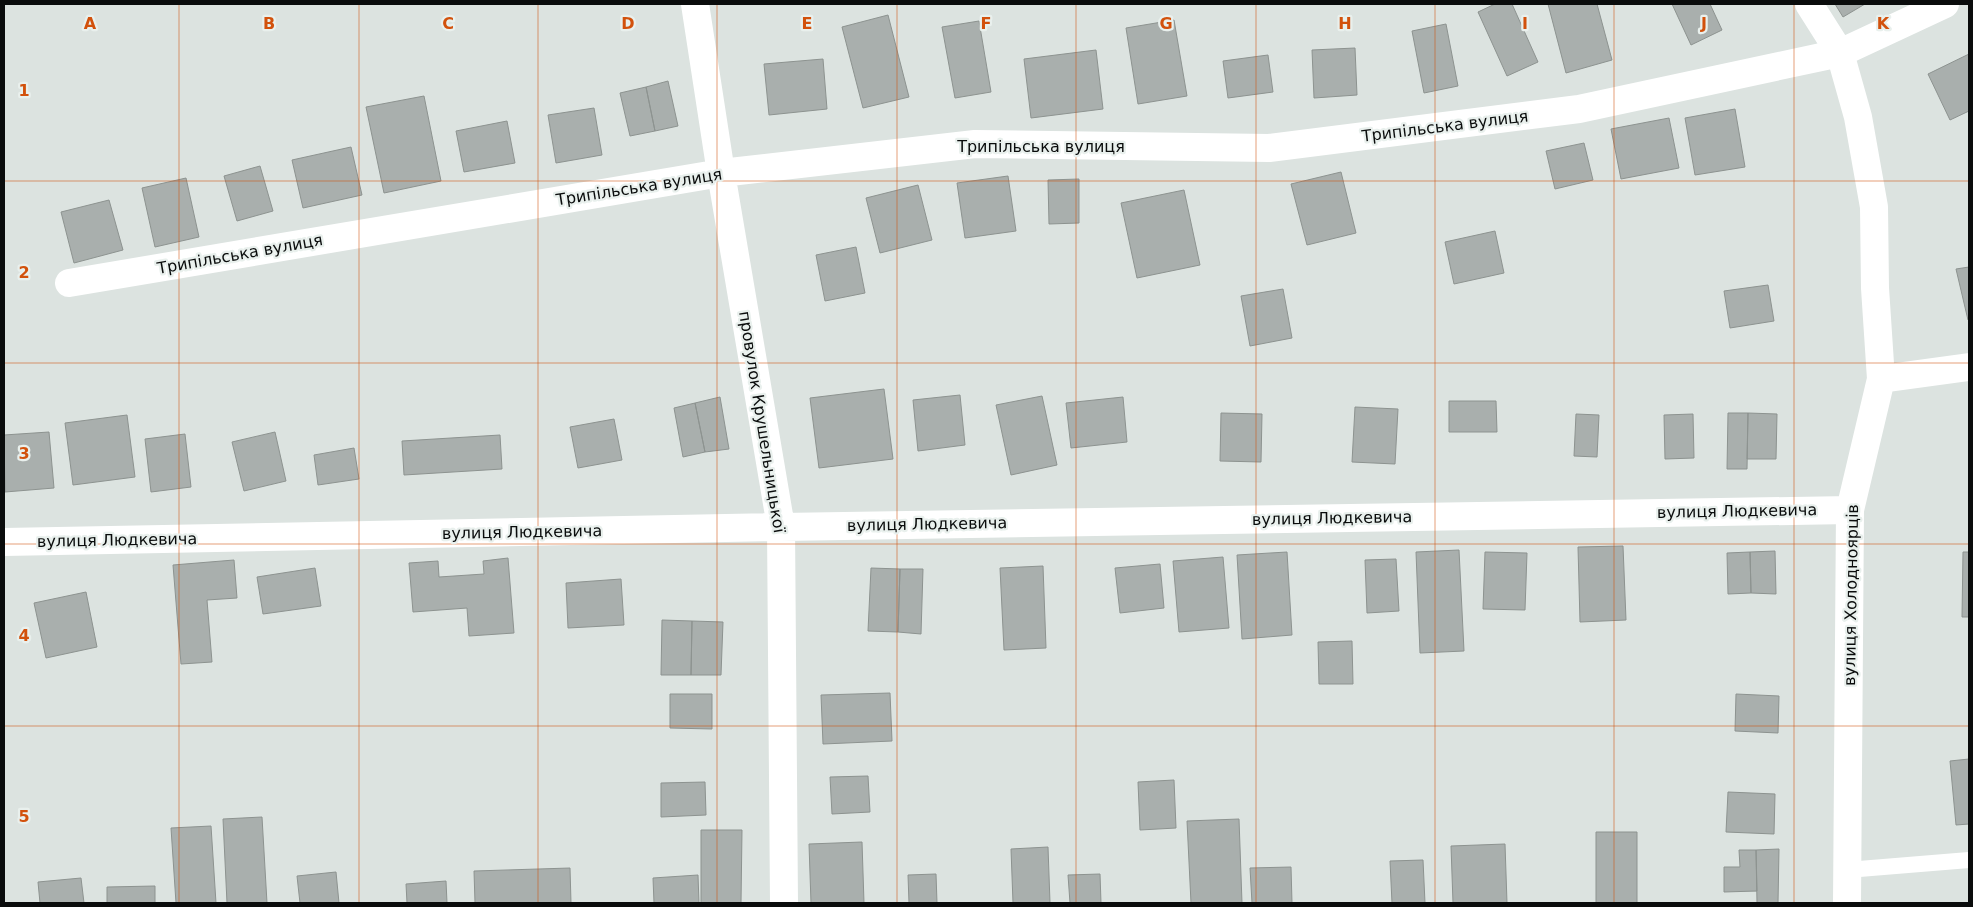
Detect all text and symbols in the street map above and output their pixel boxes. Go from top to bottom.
text: A [84,14,97,33]
text: B [263,14,275,33]
text: C [442,14,454,33]
text: D [621,14,635,33]
text: E [802,14,812,33]
text: F [981,14,991,33]
text: G [1159,14,1173,33]
text: H [1338,14,1352,33]
text: I [1522,14,1528,33]
text: J [1700,14,1707,33]
text: K [1877,14,1890,33]
text: 1 [18,81,30,100]
street label: Трипільська вулиця [1360,106,1529,146]
street label: Трипільська вулиця [956,137,1125,156]
street label: Трипільська вулиця [554,164,723,210]
street label: Трипільська вулиця [155,230,324,278]
text: 2 [18,263,30,282]
street label: провулок Крушельницької [735,310,789,535]
text: 3 [18,444,30,463]
street label: вулиця Людкевича [1657,500,1817,522]
street label: вулиця Холодноярців [1840,504,1862,686]
street label: вулиця Людкевича [1252,507,1412,529]
street label: вулиця Людкевича [847,513,1007,535]
street label: вулиця Людкевича [442,521,602,543]
street label: вулиця Людкевича [37,529,197,551]
text: 4 [18,626,30,645]
text: 5 [18,807,30,826]

